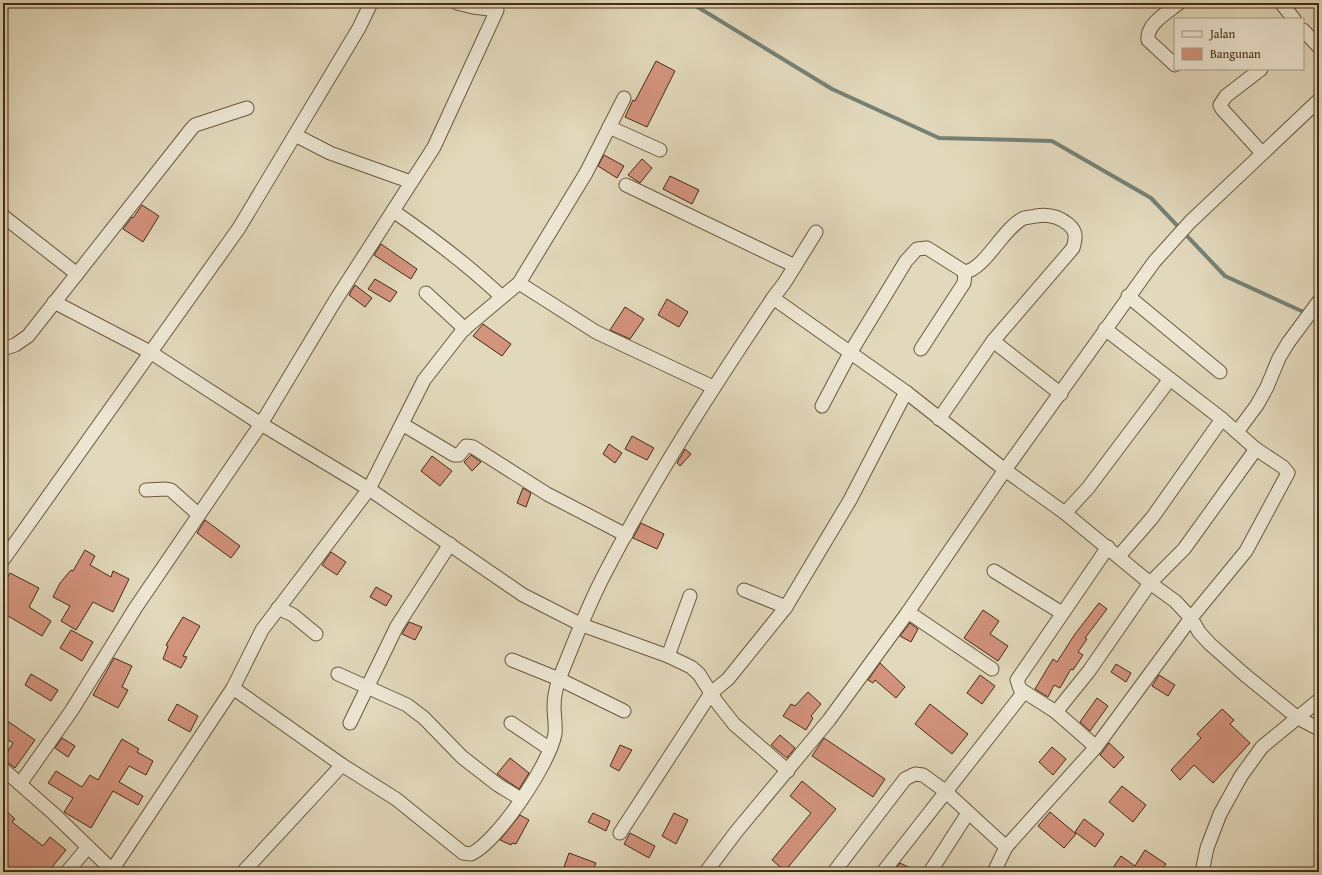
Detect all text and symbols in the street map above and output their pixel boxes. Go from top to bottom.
legend [1174,18,1304,70]
text: Jalan [1208,25,1235,42]
text: Bangunan [1210,45,1261,62]

